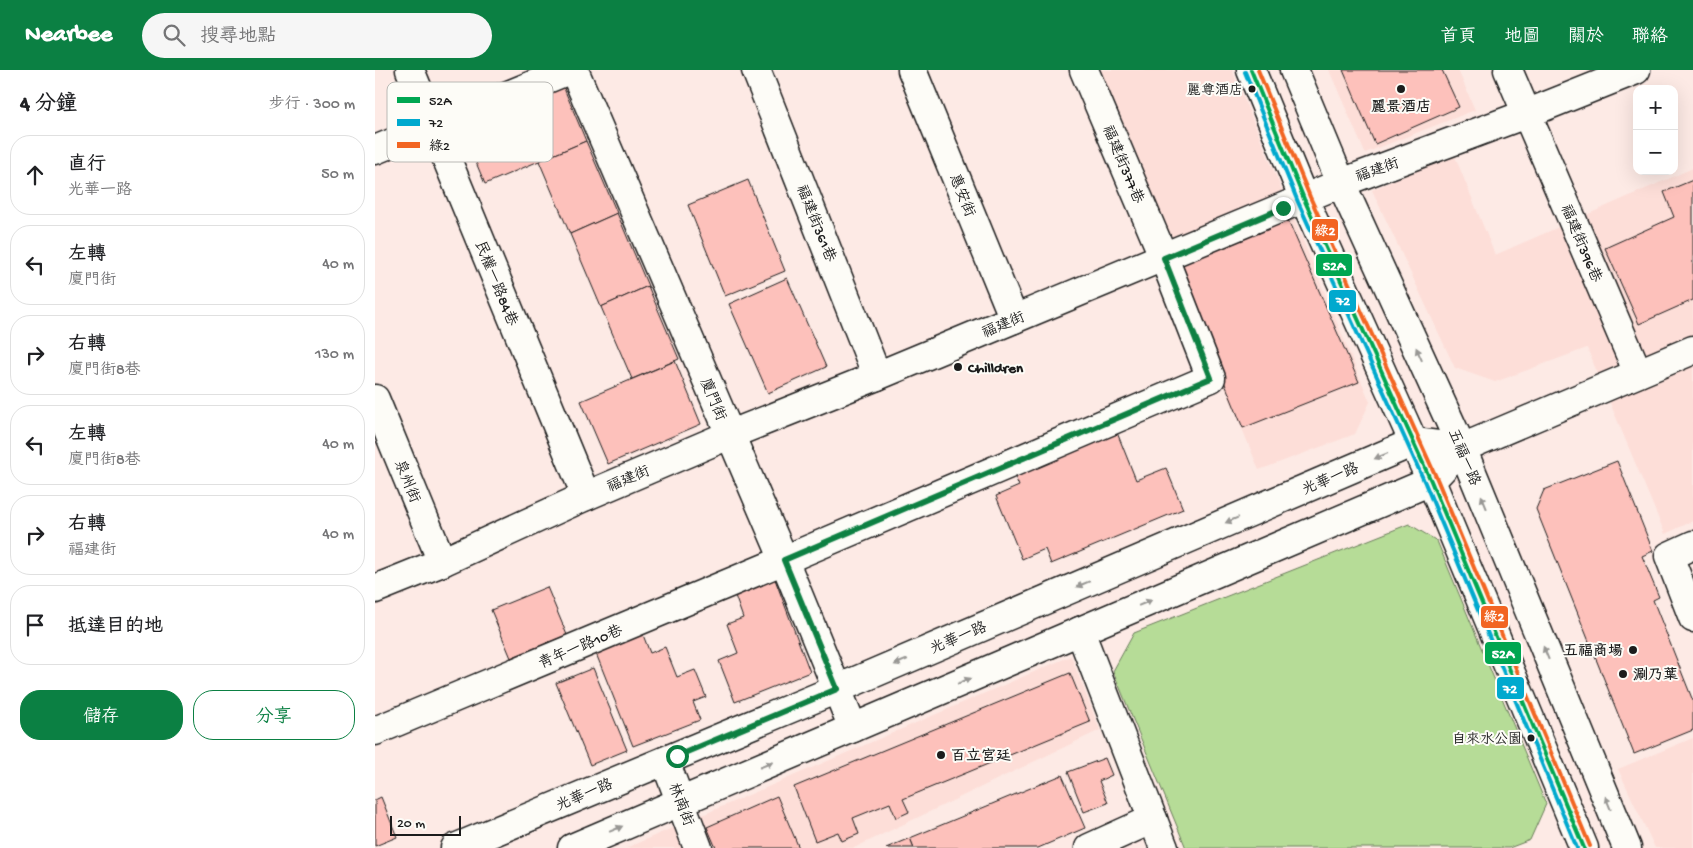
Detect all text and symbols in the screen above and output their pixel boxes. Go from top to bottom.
search box [142,13,492,58]
text: Nearbee [25,21,112,50]
icon: search [160,21,188,49]
text: 搜尋地點 [200,26,276,49]
text: 首頁 [1440,27,1476,48]
text: 地圖 [1504,27,1540,48]
text: 關於 [1568,27,1604,48]
text: 聯絡 [1632,27,1668,48]
legend [387,82,553,162]
place label: 麗尊酒店 [1187,82,1243,100]
marker: 麗景酒店 [1395,83,1407,95]
marker: 麗尊酒店 [1247,84,1257,94]
map controls [1633,85,1678,175]
button: + [1633,85,1678,130]
text: 4 分鐘 [20,93,77,118]
text: 52A [429,94,452,111]
text: 步行 · 300 m [269,96,355,115]
place label: 麗景酒店 [1371,99,1431,117]
text: 72 [428,116,443,133]
street label: 福建街377巷 [1098,123,1147,207]
button: − [1633,130,1678,175]
text: 綠2 [429,139,450,156]
text: 直行 [68,154,106,177]
street label: 福建街 [1353,155,1402,187]
icon: ahead [21,161,49,189]
text: 50 m [321,166,354,185]
street label: 惠安街 [944,172,978,220]
text: 光華一路 [68,182,132,201]
street label: 福建街361巷 [792,183,839,265]
route end [1272,197,1295,220]
street label: 福建街396巷 [1556,202,1605,285]
line badge: 綠2 [1311,218,1339,242]
text: 綠2 [1315,224,1336,241]
street label: 民權一路84巷 [470,238,521,329]
text: 左轉 [68,244,106,267]
icon: left [21,251,49,279]
line badge: 52A [1315,253,1353,277]
text: 40 m [322,256,354,275]
text: 52A [1323,259,1347,276]
text: 廈門街 [68,272,116,291]
line badge: 72 [1328,289,1357,313]
text: 72 [1335,294,1350,311]
street label: 福建街 [980,309,1028,343]
text: 右轉 [68,334,106,357]
icon: right [21,341,49,369]
text: 130 m [315,346,354,365]
one-way arrow [1414,347,1422,361]
place label: Chilldren [967,360,1024,378]
marker: Chilldren [952,361,964,373]
text: 廈門街8巷 [68,362,141,381]
street label: 廈門街 [695,376,729,424]
text: 左轉 [68,424,106,447]
street label: 五福一路 [1443,427,1483,489]
icon: left [21,431,49,459]
text: 40 m [322,436,354,455]
text: 廈門街8巷 [68,452,141,471]
one-way arrow [1374,452,1388,460]
street label: 泉州街 [389,458,423,506]
street label: 光華一路 [1300,460,1362,500]
street label: 福建街 [605,463,653,497]
one-way arrow [1480,495,1488,510]
text: 右轉 [68,514,106,537]
one-way arrow [1225,516,1239,524]
icon: right [21,521,49,549]
text: 40 m [322,526,354,545]
text: 福建街 [68,542,116,561]
one-way arrow [1075,580,1090,588]
one-way arrow [1138,599,1152,607]
line badge: 綠2 [1480,605,1509,629]
text: 綠2 [1484,610,1505,627]
icon: arrive [21,611,49,639]
text: 抵達目的地 [68,616,163,639]
street label: 光華一路 [928,619,990,659]
street label: 青年一路10巷 [536,622,626,674]
line badge: 52A [1484,641,1522,665]
place label: 五福商場 [1563,642,1623,661]
marker: 五福商場 [1627,644,1639,656]
one-way arrow [1542,645,1550,660]
text: 52A [1492,647,1516,664]
one-way arrow [894,658,908,666]
place label: 涮乃葉 [1633,667,1678,685]
marker: 涮乃葉 [1617,668,1629,680]
one-way arrow [957,676,971,684]
line badge: 72 [1496,676,1525,700]
text: 72 [1502,682,1517,699]
button: 儲存 [20,690,183,740]
button: 分享 [193,690,355,740]
place label: 自來水公園 [1452,731,1522,749]
marker: 自來水公園 [1526,733,1536,743]
route start [666,745,689,768]
place label: 百立宮廷 [951,748,1011,766]
marker: 百立宮廷 [935,749,947,761]
one-way arrow [759,761,773,769]
street label: 光華一路 [554,776,616,816]
street label: 林南街 [664,780,698,829]
one-way arrow [1604,795,1612,810]
scale bar [390,813,461,836]
text: 20 m [397,816,425,833]
one-way arrow [609,824,623,832]

